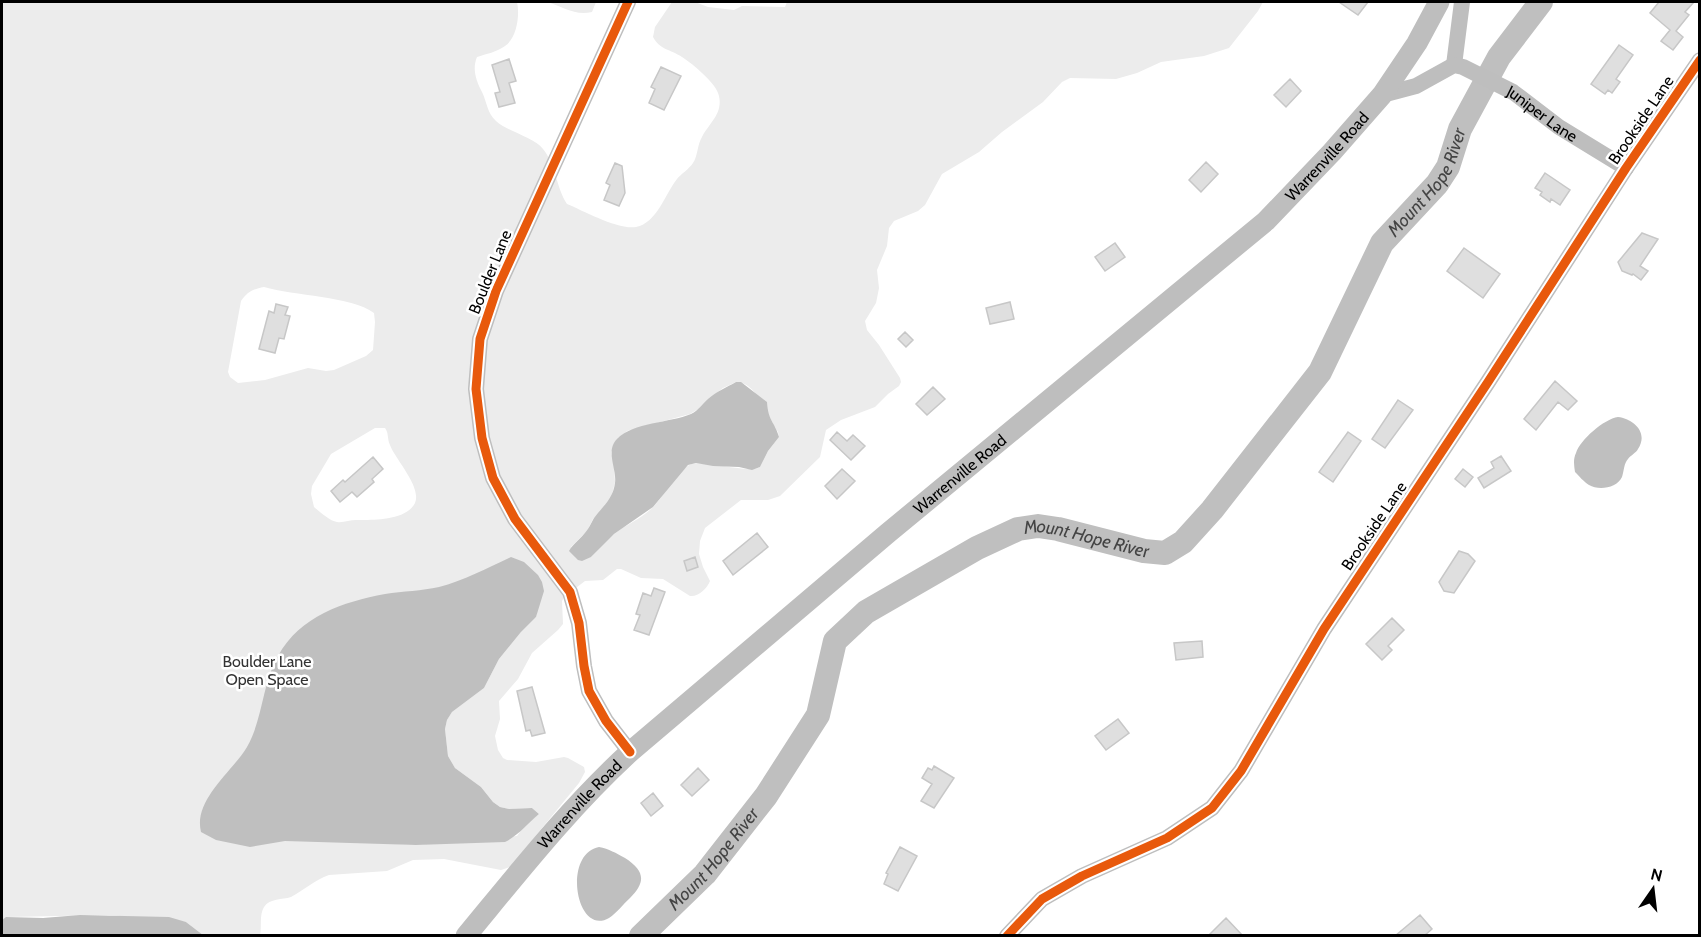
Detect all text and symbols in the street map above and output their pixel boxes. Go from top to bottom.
street label: Brookside Lane [1604,72,1678,168]
street label: Juniper Lane [1503,81,1581,146]
street label: Warrenville Road [1281,108,1372,205]
water label: Mount Hope River [1382,124,1471,242]
street label: Boulder Lane [465,227,515,317]
street label: Warrenville Road [909,430,1010,518]
street label: Brookside Lane [1337,478,1411,574]
water label: Mount Hope River [1021,515,1151,563]
park label: Boulder Lane Open Space [223,652,312,689]
street label: Warrenville Road [533,756,625,852]
water label: Mount Hope River [663,802,764,915]
north arrow [1623,859,1683,919]
text: N [1649,864,1664,886]

